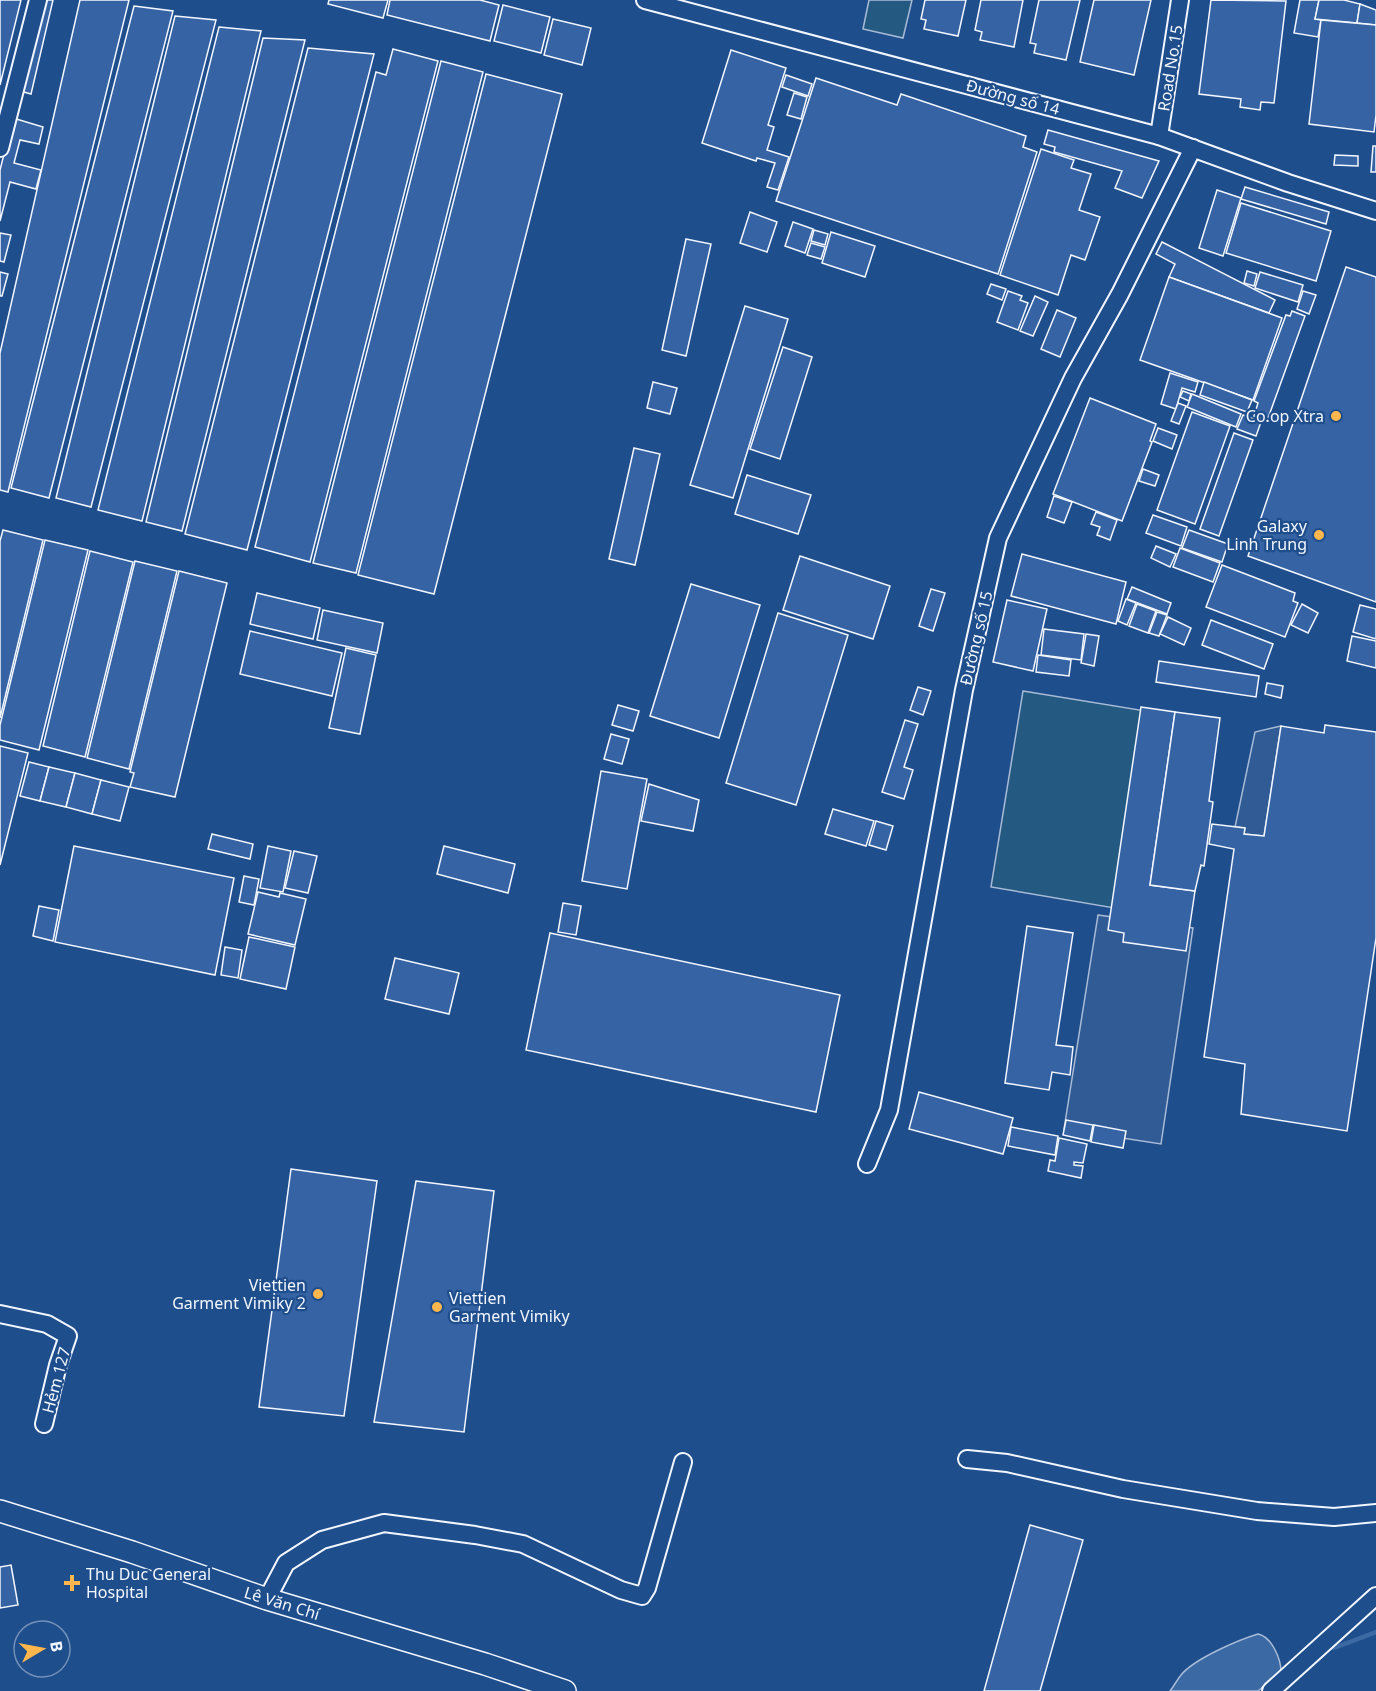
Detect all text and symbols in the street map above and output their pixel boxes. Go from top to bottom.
street label: Road No.15 [1152,23,1188,113]
street label: Đường số 14 [964,74,1062,120]
place label: Co.op Xtra [1246,405,1324,427]
marker: Co.op Xtra [1329,409,1343,423]
place label: Galaxy Linh Trung [1226,515,1308,555]
marker: Galaxy Linh Trung [1312,528,1326,542]
street label: Đường số 15 [954,589,998,687]
place label: Viettien Garment Vimiky 2 [172,1274,306,1314]
marker: Viettien Garment Vimiky 2 [311,1287,325,1301]
place label: Viettien Garment Vimiky [449,1287,570,1327]
marker: Viettien Garment Vimiky [430,1300,444,1314]
street label: Hẻm 127 [37,1345,75,1415]
place label: Thu Duc General Hospital [86,1563,211,1603]
marker: Thu Duc General Hospital [63,1574,81,1592]
street label: Lê Văn Chí [241,1581,323,1625]
north arrow [12,1619,72,1679]
text: B [45,1639,69,1654]

